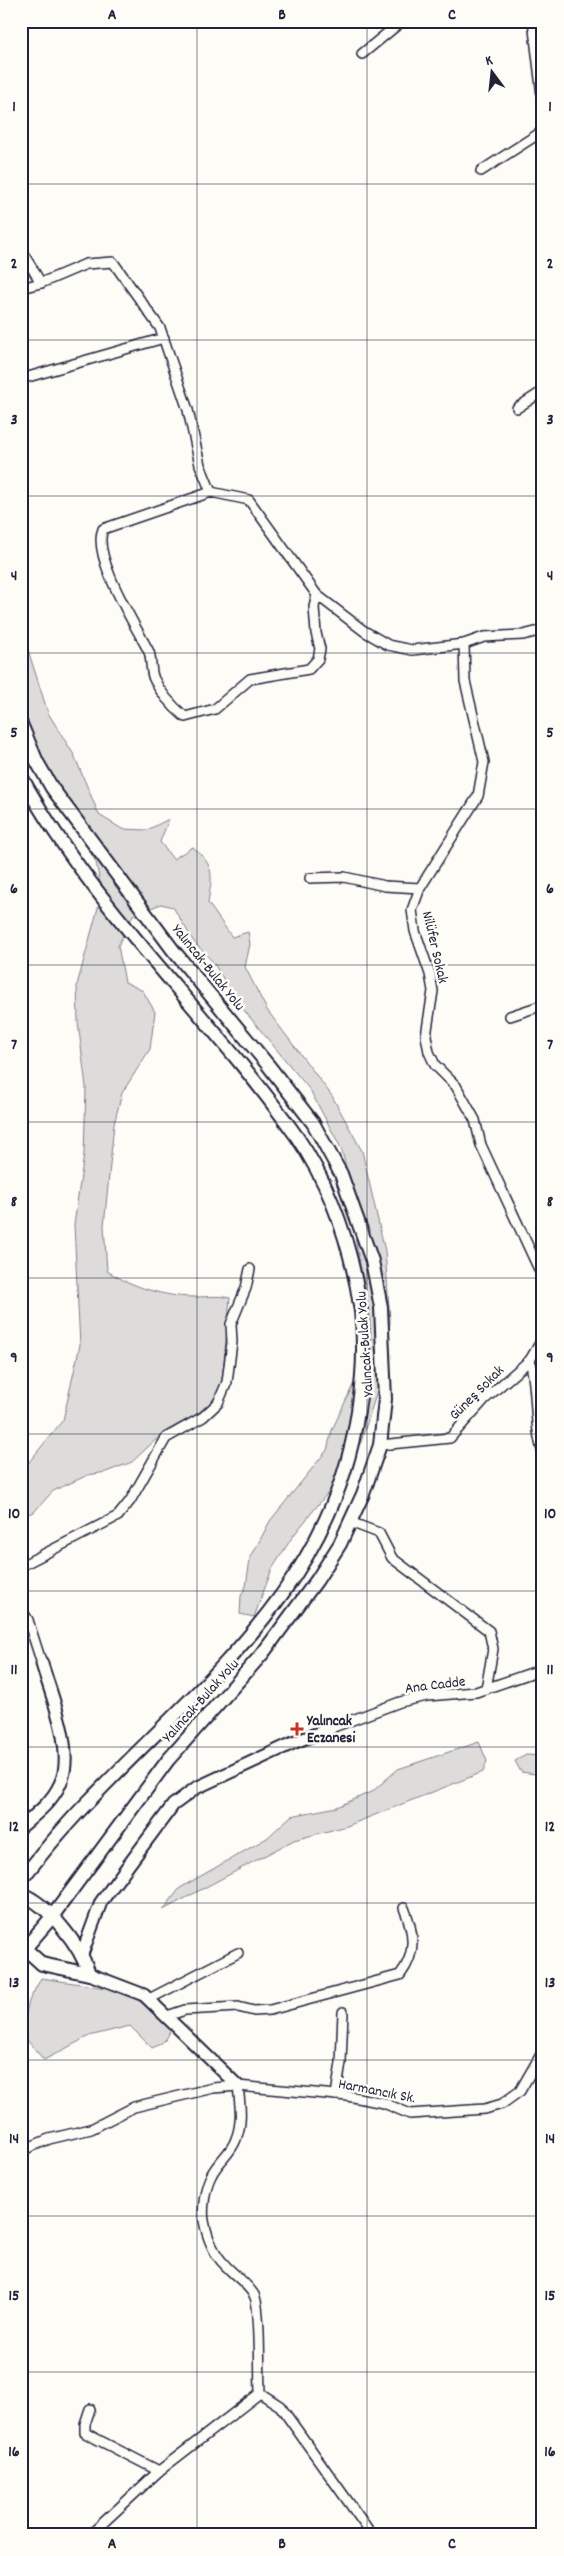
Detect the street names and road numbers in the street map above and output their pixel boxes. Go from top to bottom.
street label: Nilüfer Sokak [415,909,453,986]
street label: Yalıncak-Bulak Yolu [166,920,249,1016]
street label: Yalıncak-Bulak Yolu [351,1290,381,1398]
street label: Güneş Sokak [445,1361,510,1426]
street label: Yalıncak-Bulak Yolu [158,1655,245,1748]
street label: Ana Cadde [404,1671,467,1701]
street label: Harmancık Sk. [336,2074,417,2110]

